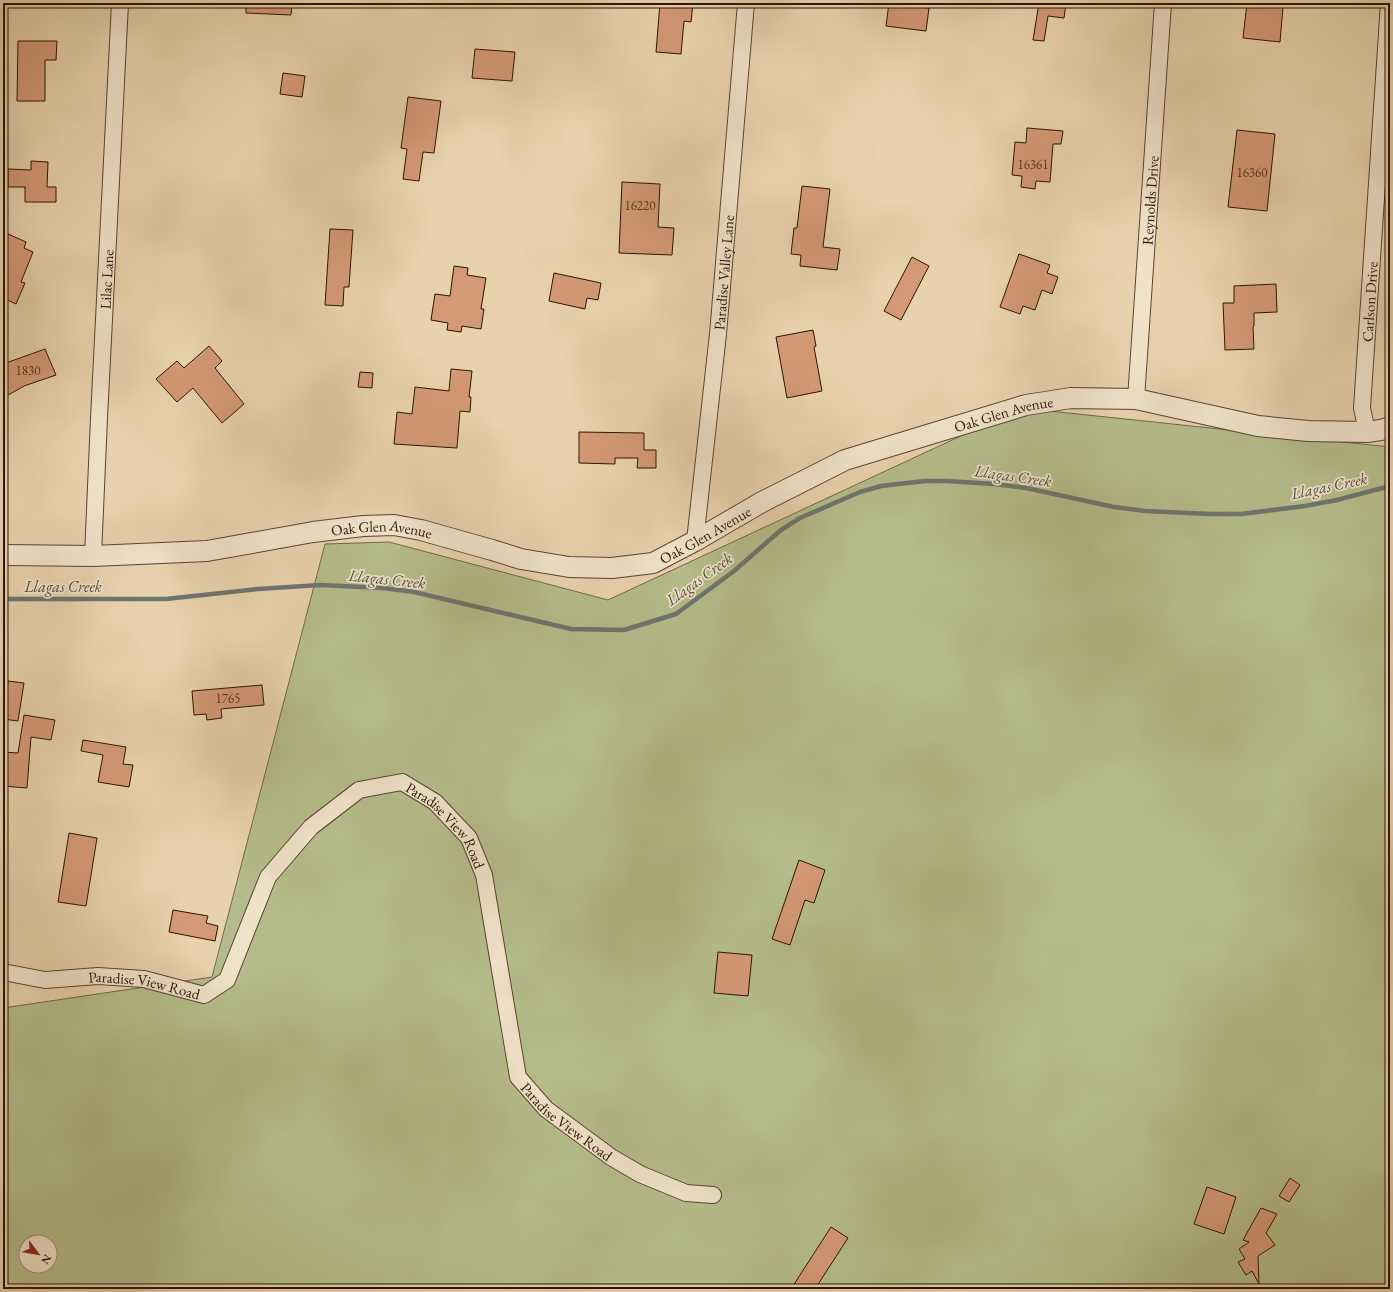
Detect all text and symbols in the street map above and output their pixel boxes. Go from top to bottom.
street label: Reynolds Drive [1137,155,1162,246]
house number: 16361 [1017,156,1049,173]
house number: 16360 [1236,164,1268,181]
house number: 16220 [624,197,656,214]
street label: Paradise Valley Lane [709,214,738,331]
street label: Lilac Lane [95,249,117,310]
street label: Carlson Drive [1357,261,1381,343]
house number: 1830 [16,362,40,379]
street label: Oak Glen Avenue [952,391,1054,436]
water label: Llagas Creek [972,460,1054,492]
water label: Llagas Creek [1288,468,1370,505]
street label: Oak Glen Avenue [656,501,754,568]
street label: Oak Glen Avenue [330,515,435,542]
water label: Llagas Creek [661,547,737,611]
water label: Llagas Creek [346,564,427,594]
water label: Llagas Creek [23,576,102,597]
house number: 1765 [216,690,240,707]
street label: Paradise View Road [403,777,490,872]
street label: Paradise View Road [88,966,203,1003]
street label: Paradise View Road [517,1078,617,1165]
north arrow [18,1234,58,1274]
text: N [38,1252,55,1267]

